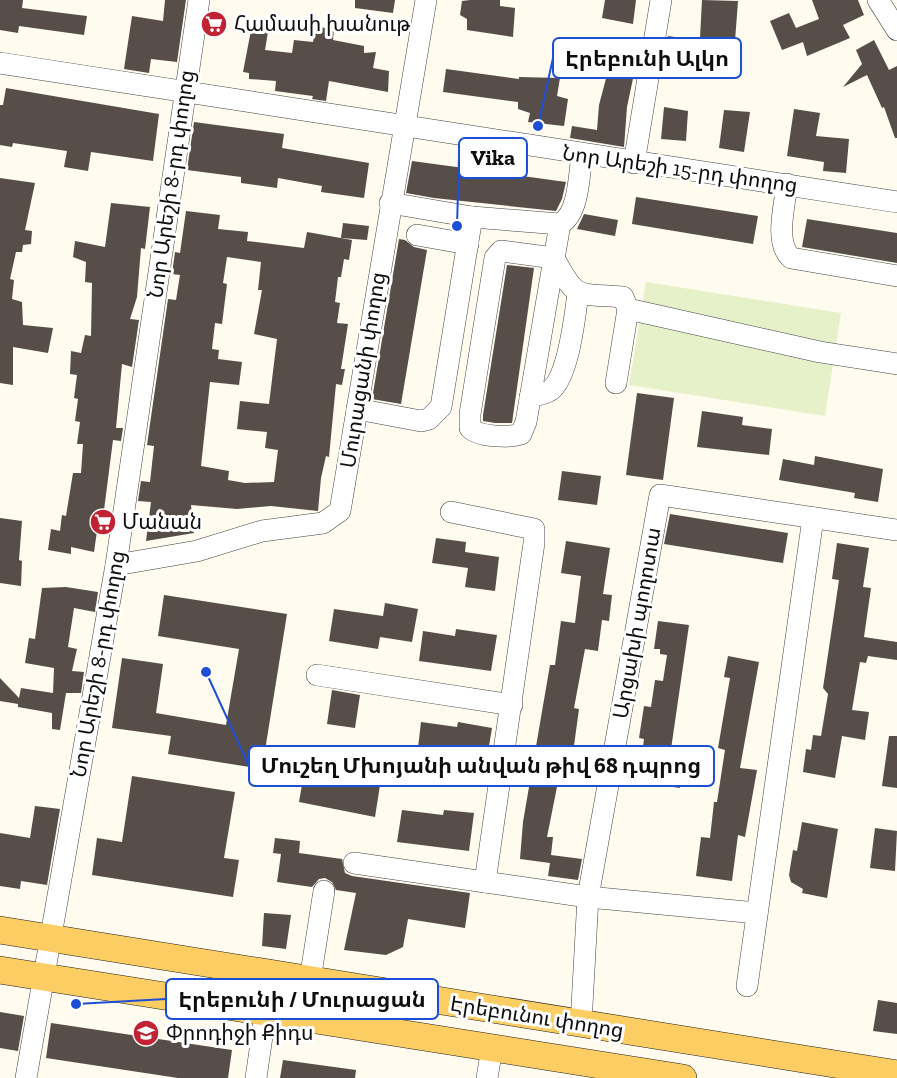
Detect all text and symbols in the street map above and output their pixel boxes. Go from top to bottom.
supermarket icon: Համասի խանութ [199,9,229,39]
place label: Համասի խանութ [234,11,411,36]
callout: Էրեբունի Ալկո [553,38,741,78]
text: Էրեբունի Ալկո [565,45,729,72]
street label: Նոր Արեշի 8-րդ փողոց [142,68,199,300]
callout: Vika [459,138,527,178]
street label: Նոր Արեշի 15-րդ փողոց [561,140,799,197]
text: Vika [471,144,515,171]
street label: Մուրացանի փողոց [335,270,390,470]
supermarket icon: Մանան [88,507,118,537]
place label: Մանան [122,509,202,534]
street label: Արցախի պողոտա [607,525,666,721]
street label: Նոր Արեշի 8-րդ փողոց [65,548,130,779]
callout: Մուշեղ Մխոյանի անվան թիվ 68 դպրոց [249,746,714,786]
text: Մուշեղ Մխոյանի անվան թիվ 68 դպրոց [261,752,701,779]
callout: Էրեբունի / Մուրացան [166,979,438,1019]
text: Էրեբունի / Մուրացան [178,986,426,1013]
street label: Էրեբունու փողոց [448,990,626,1043]
school or university icon: Փրոդիջի Քիդս [131,1018,161,1048]
place label: Փրոդիջի Քիդս [166,1020,314,1045]

